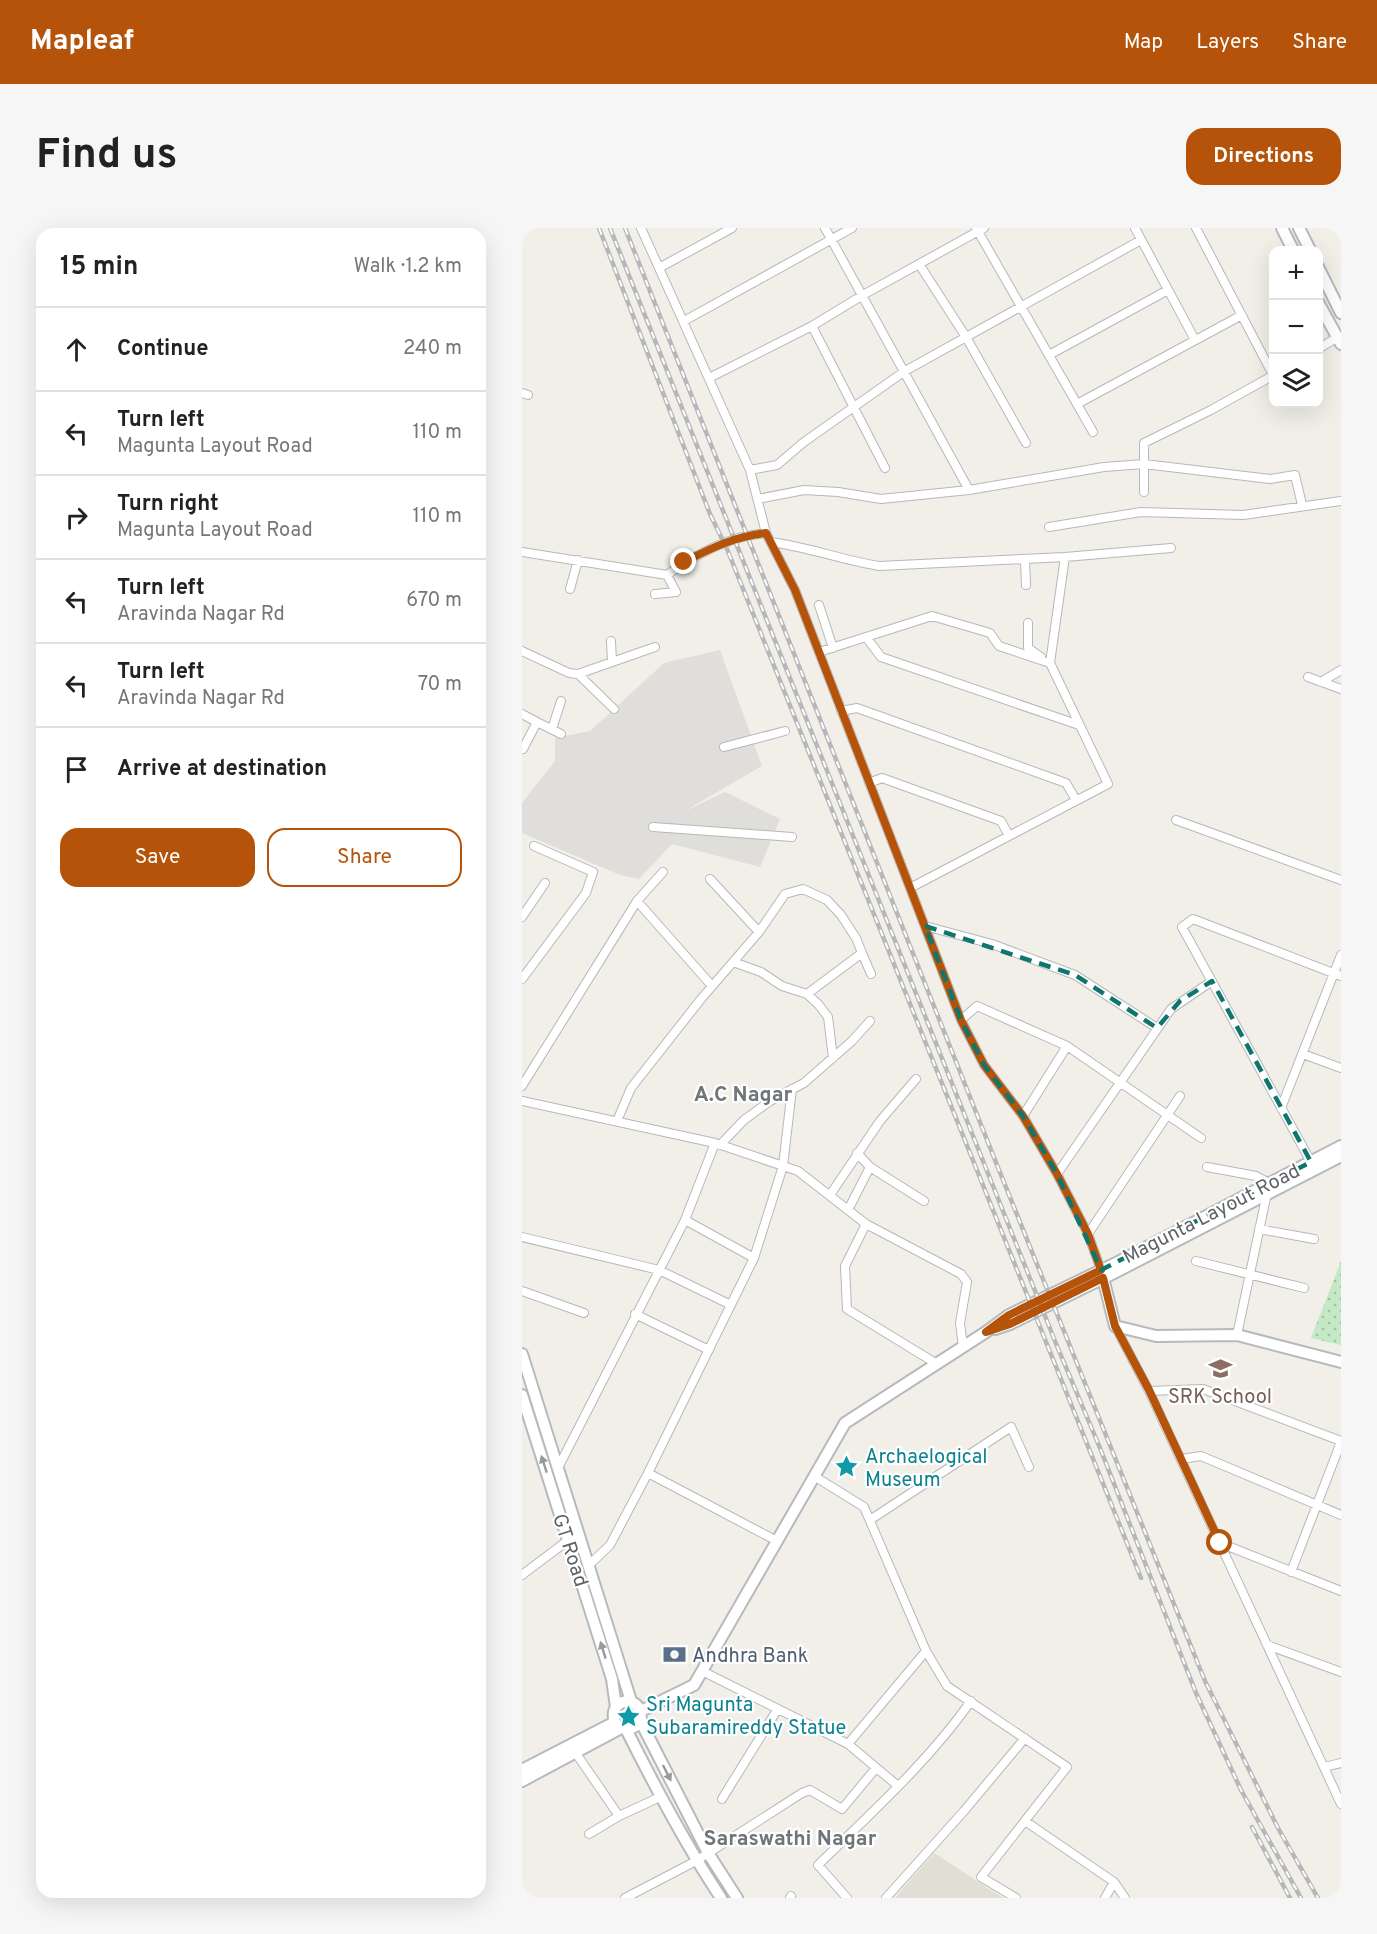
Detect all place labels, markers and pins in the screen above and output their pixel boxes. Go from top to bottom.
school or university icon: SRK School [1207,1356,1233,1382]
place label: SRK School [1168,1385,1272,1411]
place label: Archaelogical Museum [865,1445,987,1494]
place icon: Archaelogical Museum [834,1454,860,1480]
bank icon: Andhra Bank [661,1642,687,1668]
place label: Andhra Bank [692,1644,808,1670]
place label: Sri Magunta Subaramireddy Statue [646,1693,846,1742]
place icon: Sri Magunta Subaramireddy Statue [615,1703,641,1729]

